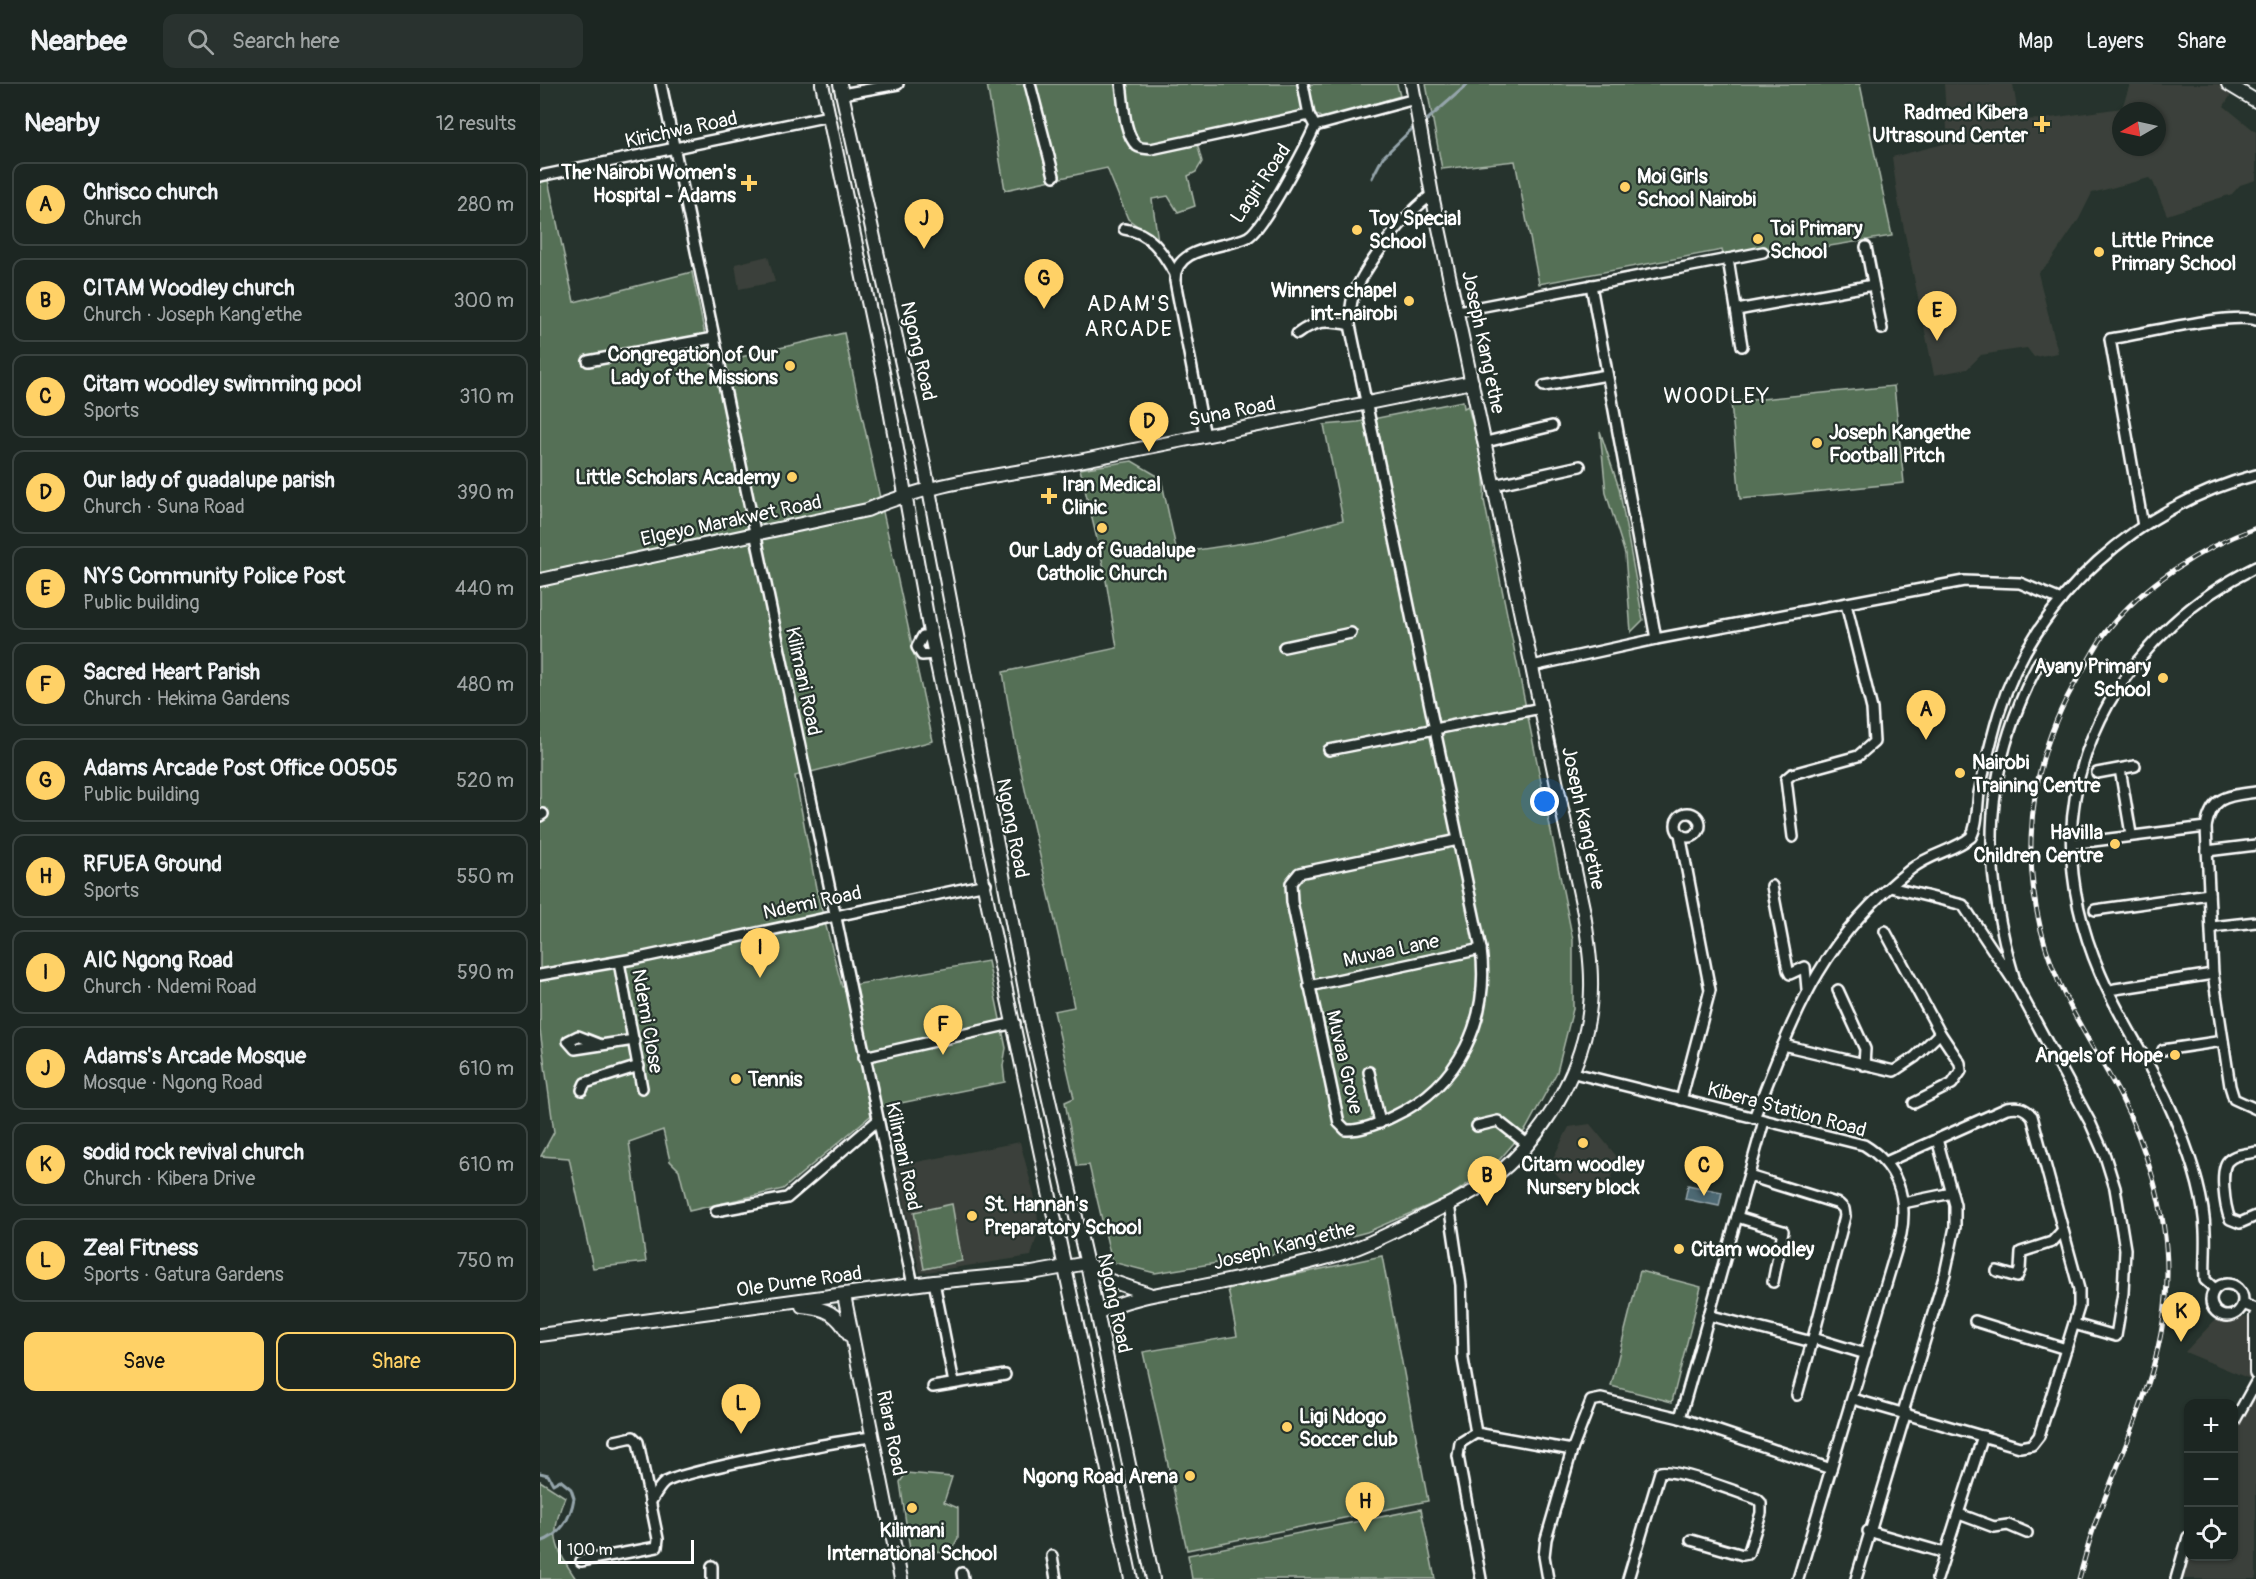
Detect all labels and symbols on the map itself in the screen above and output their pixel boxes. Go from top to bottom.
place label: Radmed Kibera Ultrasound Center [1872,100,2029,148]
north arrow [2112,102,2166,156]
street label: Kirichwa Road [623,105,740,154]
marker: Radmed Kibera Ultrasound Center [2033,115,2051,133]
street label: Lagiri Road [1225,139,1296,228]
place label: The Nairobi Women's Hospital - Adams [560,160,736,208]
place label: Moi Girls School Nairobi [1637,164,1756,212]
marker: The Nairobi Women's Hospital - Adams [740,174,758,192]
marker: Moi Girls School Nairobi [1618,180,1632,194]
pin: J [904,200,944,249]
place label: Toy Special School [1368,206,1462,254]
place label: Toi Primary School [1769,216,1863,264]
marker: Toy Special School [1350,223,1364,237]
place label: Little Prince Primary School [2111,228,2236,276]
marker: Toi Primary School [1751,232,1765,246]
marker: Little Prince Primary School [2092,245,2106,259]
pin: G [1024,260,1064,309]
street label: Joseph Kang'ethe [1456,268,1511,416]
place label: Winners chapel int-nairobi [1271,278,1397,326]
district label: ADAM'S ARCADE [1084,290,1174,343]
pin: E [1918,292,1956,341]
marker: Winners chapel int-nairobi [1402,294,1416,308]
street label: Ngong Road [895,299,942,403]
place label: Congregation of Our Lady of the Missions [607,342,779,390]
marker: Congregation of Our Lady of the Missions [783,359,797,373]
district label: WOODLEY [1663,382,1771,410]
street label: Suna Road [1186,391,1278,432]
pin: D [1130,402,1168,452]
place label: Joseph Kangethe Football Pitch [1829,420,1972,468]
marker: Joseph Kangethe Football Pitch [1810,436,1824,450]
place label: Little Scholars Academy [575,465,780,490]
marker: Little Scholars Academy [785,470,799,484]
place label: Iran Medical Clinic [1062,472,1161,520]
marker: Iran Medical Clinic [1040,487,1058,505]
street label: Elgeyo Marakwet Road [638,489,824,552]
marker: Our Lady of Guadalupe Catholic Church [1095,521,1109,535]
place label: Our Lady of Guadalupe Catholic Church [1009,538,1196,586]
street label: Kilimani Road [780,624,827,738]
place label: Ayany Primary School [2034,654,2151,702]
marker: Ayany Primary School [2156,671,2170,685]
pin: A [1906,690,1946,740]
street label: Joseph Kang'ethe [1556,744,1611,892]
place label: Nairobi Training Centre [1971,750,2101,798]
marker: Nairobi Training Centre [1953,766,1967,780]
street label: Ngong Road [991,776,1034,880]
your location [1530,787,1559,816]
place label: Havilla Children Centre [1974,820,2104,868]
marker: Havilla Children Centre [2108,837,2122,851]
street label: Ndemi Road [760,880,864,925]
pin: I [740,928,780,978]
street label: Muvaa Lane [1341,928,1442,973]
street label: Ndemi Close [626,967,669,1075]
pin: F [924,1006,962,1055]
street label: Muvaa Grove [1320,1008,1369,1117]
place label: Angels of Hope [2035,1043,2164,1068]
marker: Angels of Hope [2168,1048,2182,1062]
place label: Tennis [747,1067,803,1092]
marker: Tennis [729,1072,743,1086]
street label: Kibera Station Road [1705,1076,1869,1143]
street label: Kilimani Road [880,1099,927,1213]
marker: Citam woodley Nursery block [1576,1136,1590,1150]
pin: C [1684,1146,1724,1196]
place label: Citam woodley Nursery block [1521,1152,1645,1200]
pin: B [1468,1156,1506,1206]
place label: St. Hannah's Preparatory School [984,1192,1142,1240]
marker: St. Hannah's Preparatory School [965,1209,979,1223]
street label: Joseph Kang'ethe [1210,1216,1358,1275]
place label: Citam woodley [1691,1237,1815,1262]
marker: Citam woodley [1672,1242,1686,1256]
street label: Ngong Road [1092,1251,1137,1355]
street label: Ole Dume Road [735,1260,864,1303]
pin: K [2162,1292,2200,1342]
pin: L [722,1384,760,1434]
street label: Riara Road [871,1388,912,1478]
place label: Ligi Ndogo Soccer club [1299,1404,1398,1452]
marker: Ligi Ndogo Soccer club [1280,1420,1294,1434]
place label: Ngong Road Arena [1023,1464,1178,1489]
marker: Ngong Road Arena [1183,1469,1197,1483]
pin: H [1346,1482,1384,1532]
marker: Kilimani International School [905,1501,919,1515]
place label: Kilimani International School [826,1518,998,1566]
scale bar [558,1537,694,1564]

